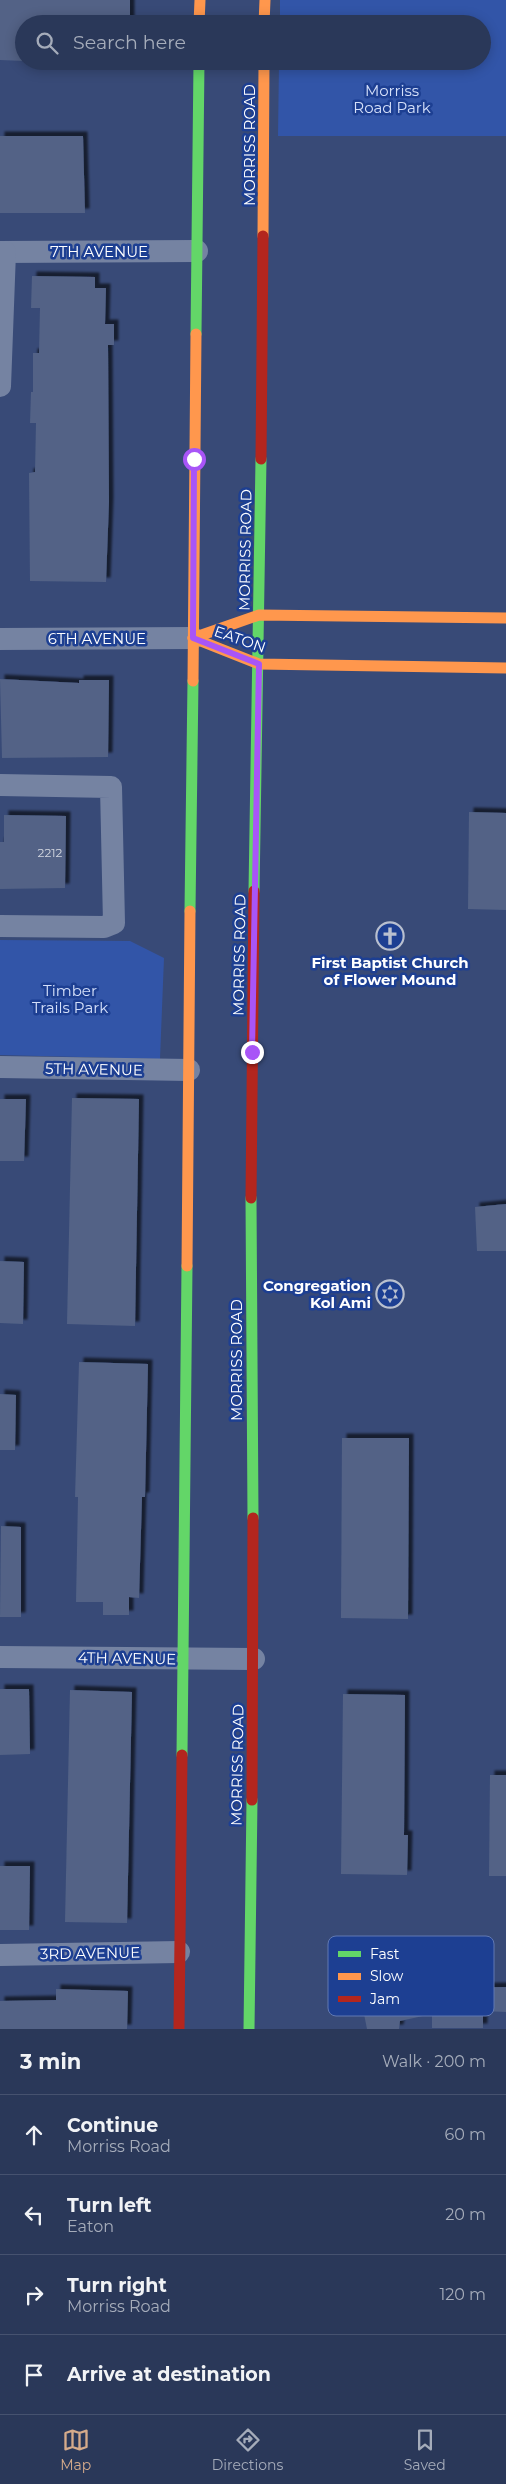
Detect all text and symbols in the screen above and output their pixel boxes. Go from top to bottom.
search box [15,15,491,70]
icon: search [33,29,61,57]
text: Search here [73,31,186,54]
park label: Morriss Road Park [353,81,431,117]
street label: MORRISS ROAD [240,84,259,206]
street label: 7TH AVENUE [50,242,148,261]
route start [183,448,206,471]
street label: MORRISS ROAD [234,489,256,611]
street label: EATON [212,621,268,657]
street label: 6TH AVENUE [48,629,146,648]
house number: 2212 [38,845,63,860]
street label: MORRISS ROAD [228,894,250,1016]
church icon: First Baptist Church of Flower Mound [375,921,405,951]
place label: First Baptist Church of Flower Mound [311,953,469,989]
park label: Timber Trails Park [32,981,108,1017]
route end [241,1041,264,1064]
street label: 5TH AVENUE [45,1059,143,1079]
place label: Congregation Kol Ami [263,1276,371,1312]
synagogue icon: Congregation Kol Ami [375,1279,405,1309]
street label: MORRISS ROAD [227,1299,246,1421]
street label: 4TH AVENUE [78,1648,176,1668]
street label: MORRISS ROAD [226,1704,248,1826]
legend [328,1936,494,2016]
street label: 3RD AVENUE [40,1943,140,1963]
text: Fast [370,1945,400,1963]
text: Slow [370,1967,404,1985]
text: Jam [369,1990,400,2008]
text: 3 min [20,2049,81,2074]
text: Walk · 200 m [382,2052,486,2071]
text: Continue [67,2114,158,2137]
icon: ahead [20,2121,48,2149]
text: 60 m [444,2125,486,2144]
text: Morriss Road [67,2137,171,2156]
text: Turn left [67,2194,152,2217]
icon: left [20,2201,48,2229]
text: 20 m [445,2205,486,2224]
text: Eaton [67,2217,114,2236]
text: Turn right [67,2274,167,2297]
icon: right [20,2281,48,2309]
text: 120 m [439,2285,486,2304]
text: Morriss Road [67,2297,171,2316]
icon: arrive [20,2361,48,2389]
text: Arrive at destination [67,2363,271,2386]
tab: Map [60,2426,91,2474]
tab: Directions [212,2426,283,2474]
tab: Saved [404,2426,446,2474]

